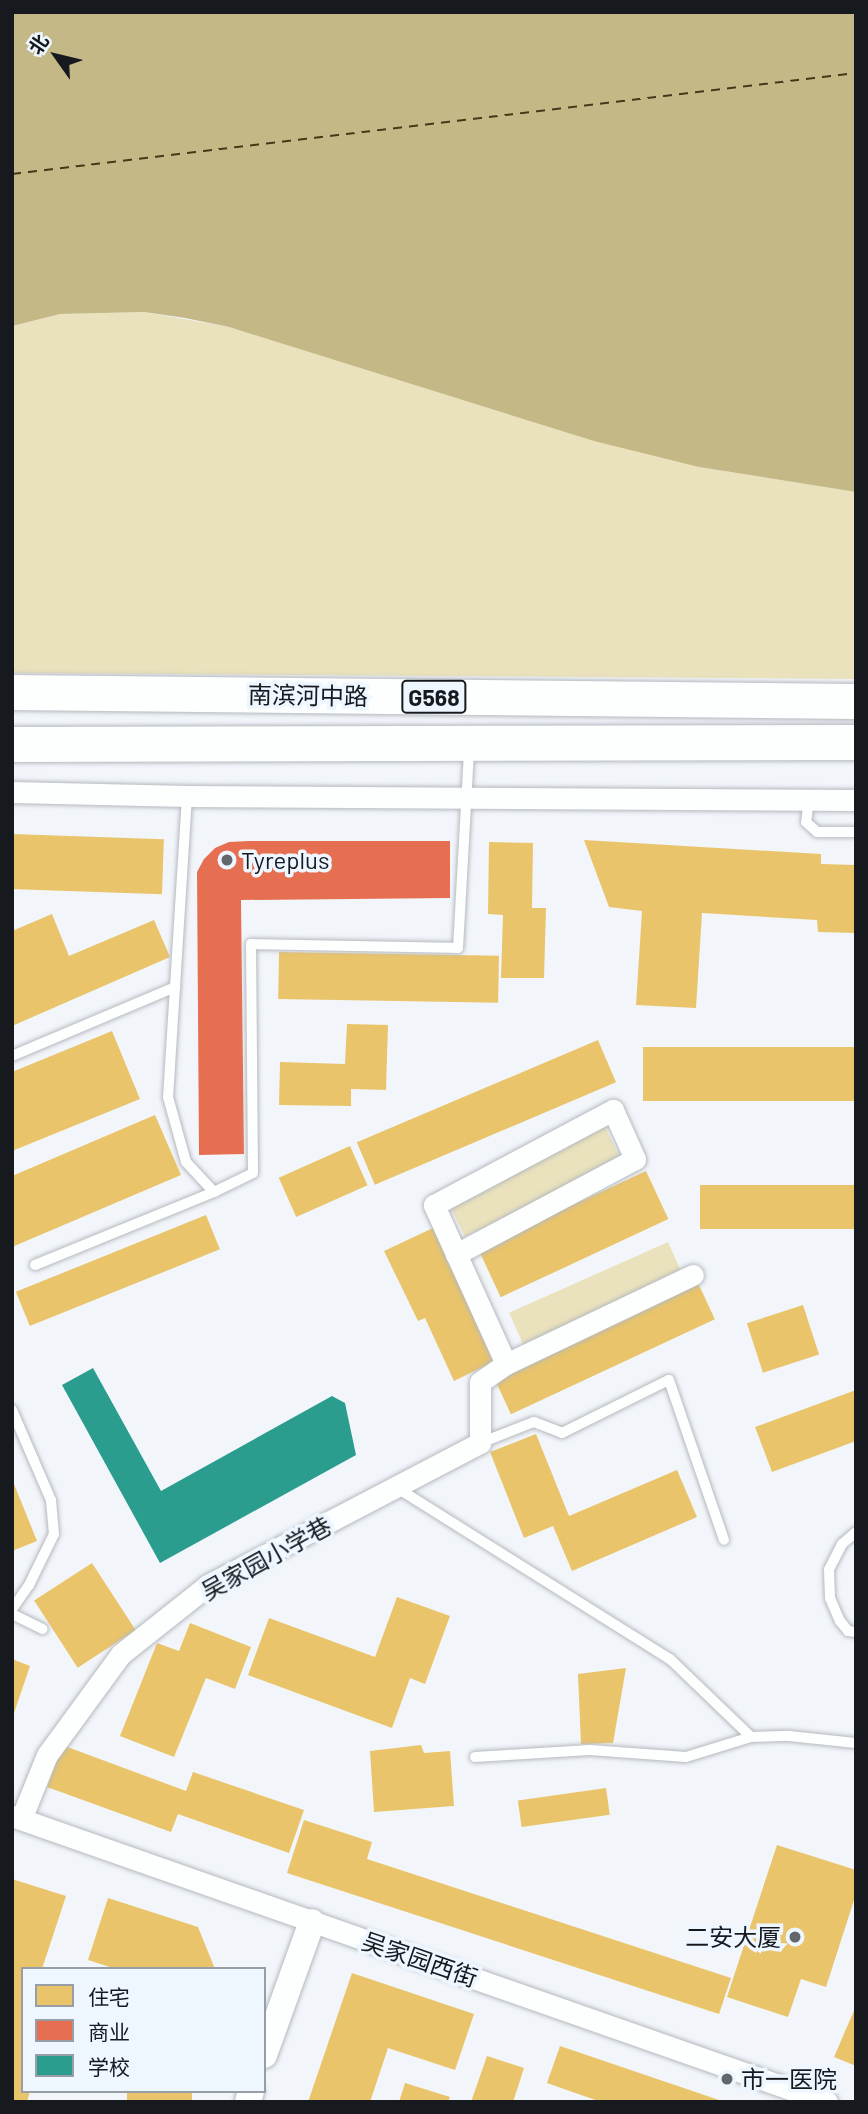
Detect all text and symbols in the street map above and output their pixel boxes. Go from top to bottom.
north arrow [21,21,91,91]
text: 北 [23,30,53,58]
road number: G568 [401,678,467,716]
street label: 南滨河中路 [248,680,368,710]
place label: Tyreplus [241,846,329,874]
marker: Tyreplus [219,852,235,868]
street label: 吴家园小学巷 [196,1510,336,1606]
place label: 二安大厦 [685,1923,781,1951]
street label: 吴家园西街 [359,1926,481,1992]
marker: 二安大厦 [787,1929,803,1945]
legend [21,1967,266,2093]
text: 住宅 [88,1984,130,2009]
text: 商业 [88,2019,130,2044]
text: 学校 [88,2054,130,2079]
place label: 市一医院 [741,2065,837,2093]
marker: 市一医院 [719,2071,735,2087]

